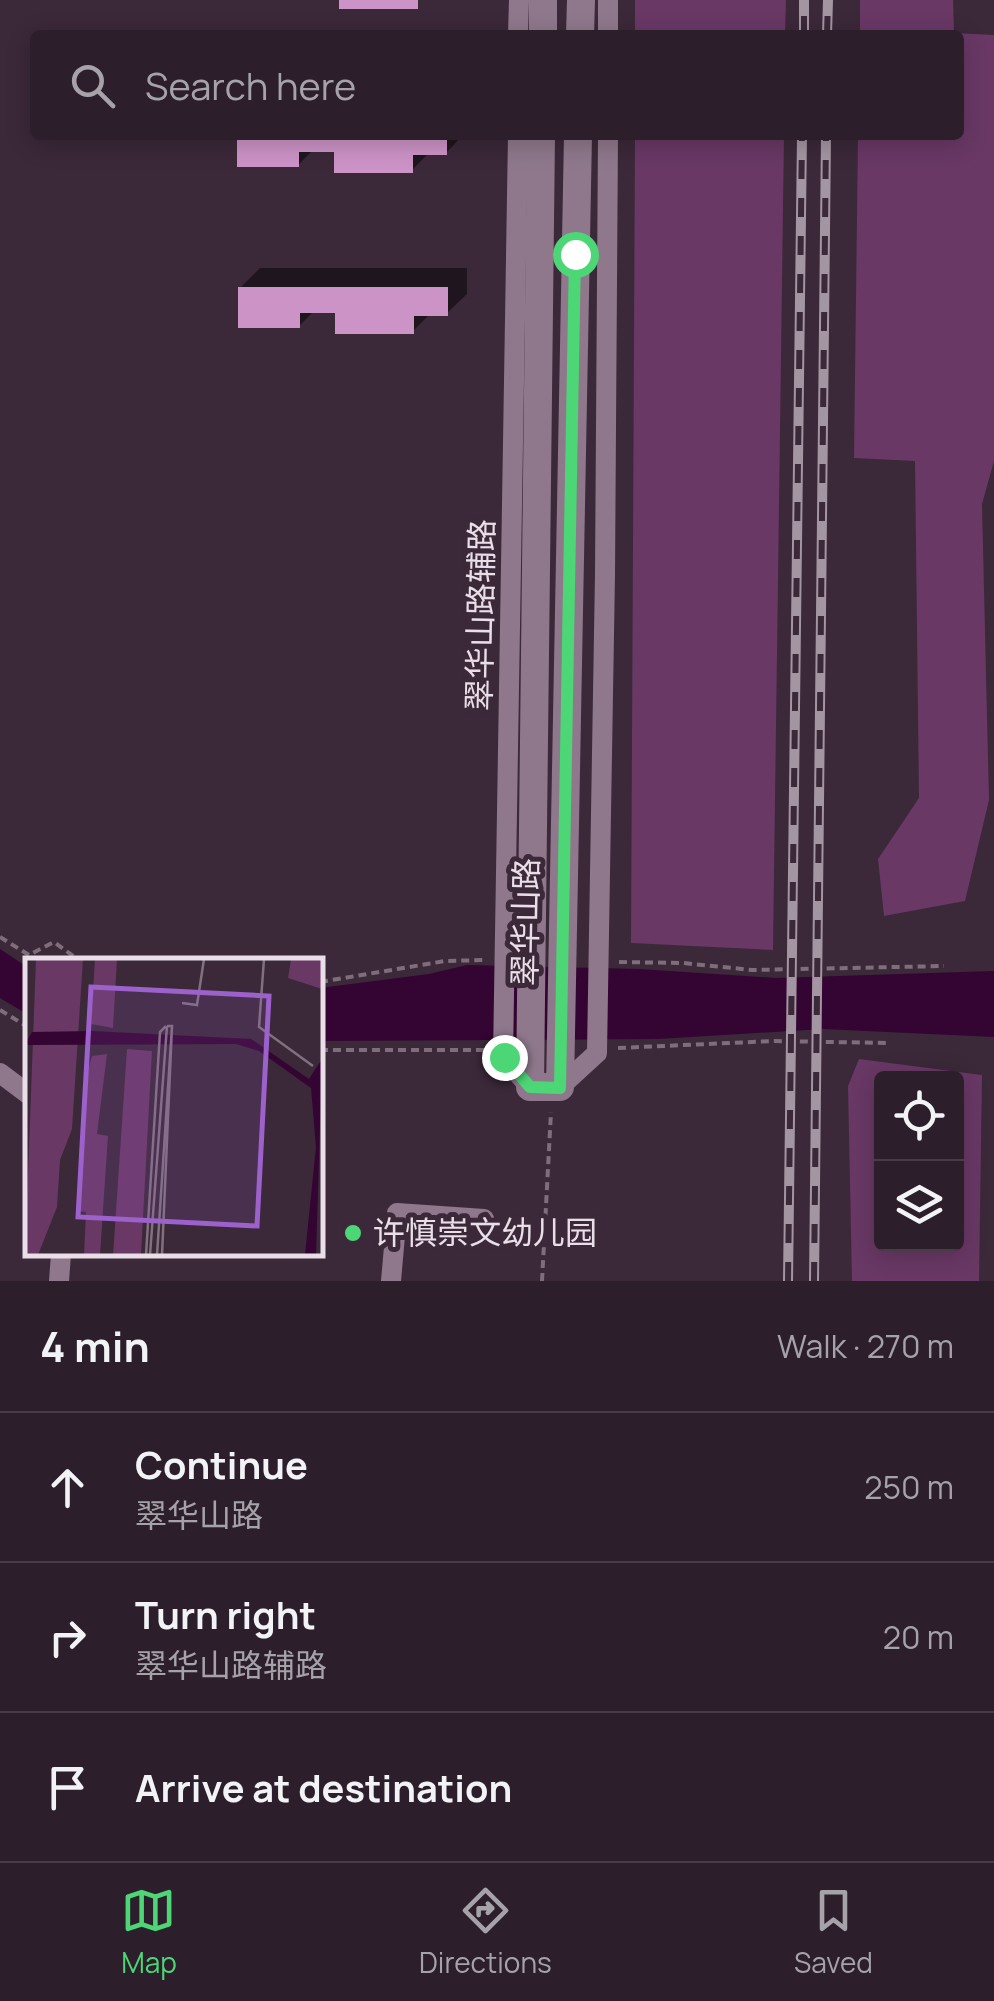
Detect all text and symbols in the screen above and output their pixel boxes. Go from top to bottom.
search box [30,30,964,140]
icon: search [65,58,120,113]
text: Search here [145,59,356,111]
route start [553,232,599,278]
street label: 翠华山路辅路 [456,519,504,711]
street label: 翠华山路 [502,858,548,986]
inset map [25,958,322,1256]
route end [482,1035,528,1081]
map controls [874,1071,964,1251]
button: locate [874,1071,964,1161]
button: layers [874,1161,964,1251]
place label: 许慎崇文幼儿园 [373,1210,597,1254]
marker: 许慎崇文幼儿园 [342,1222,364,1244]
text: 4 min [40,1317,150,1375]
text: Walk · 270 m [777,1324,954,1368]
text: Continue [135,1438,308,1490]
icon: ahead [40,1460,95,1515]
text: 250 m [864,1465,954,1509]
text: 翠华山路 [135,1493,263,1537]
text: Turn right [135,1588,316,1640]
icon: right [40,1610,95,1665]
text: 20 m [883,1615,954,1659]
text: 翠华山路辅路 [135,1643,327,1687]
icon: arrive [40,1760,95,1815]
text: Arrive at destination [135,1761,512,1813]
tab: Map [121,1883,177,1981]
tab: Directions [419,1883,552,1981]
tab: Saved [794,1883,873,1981]

